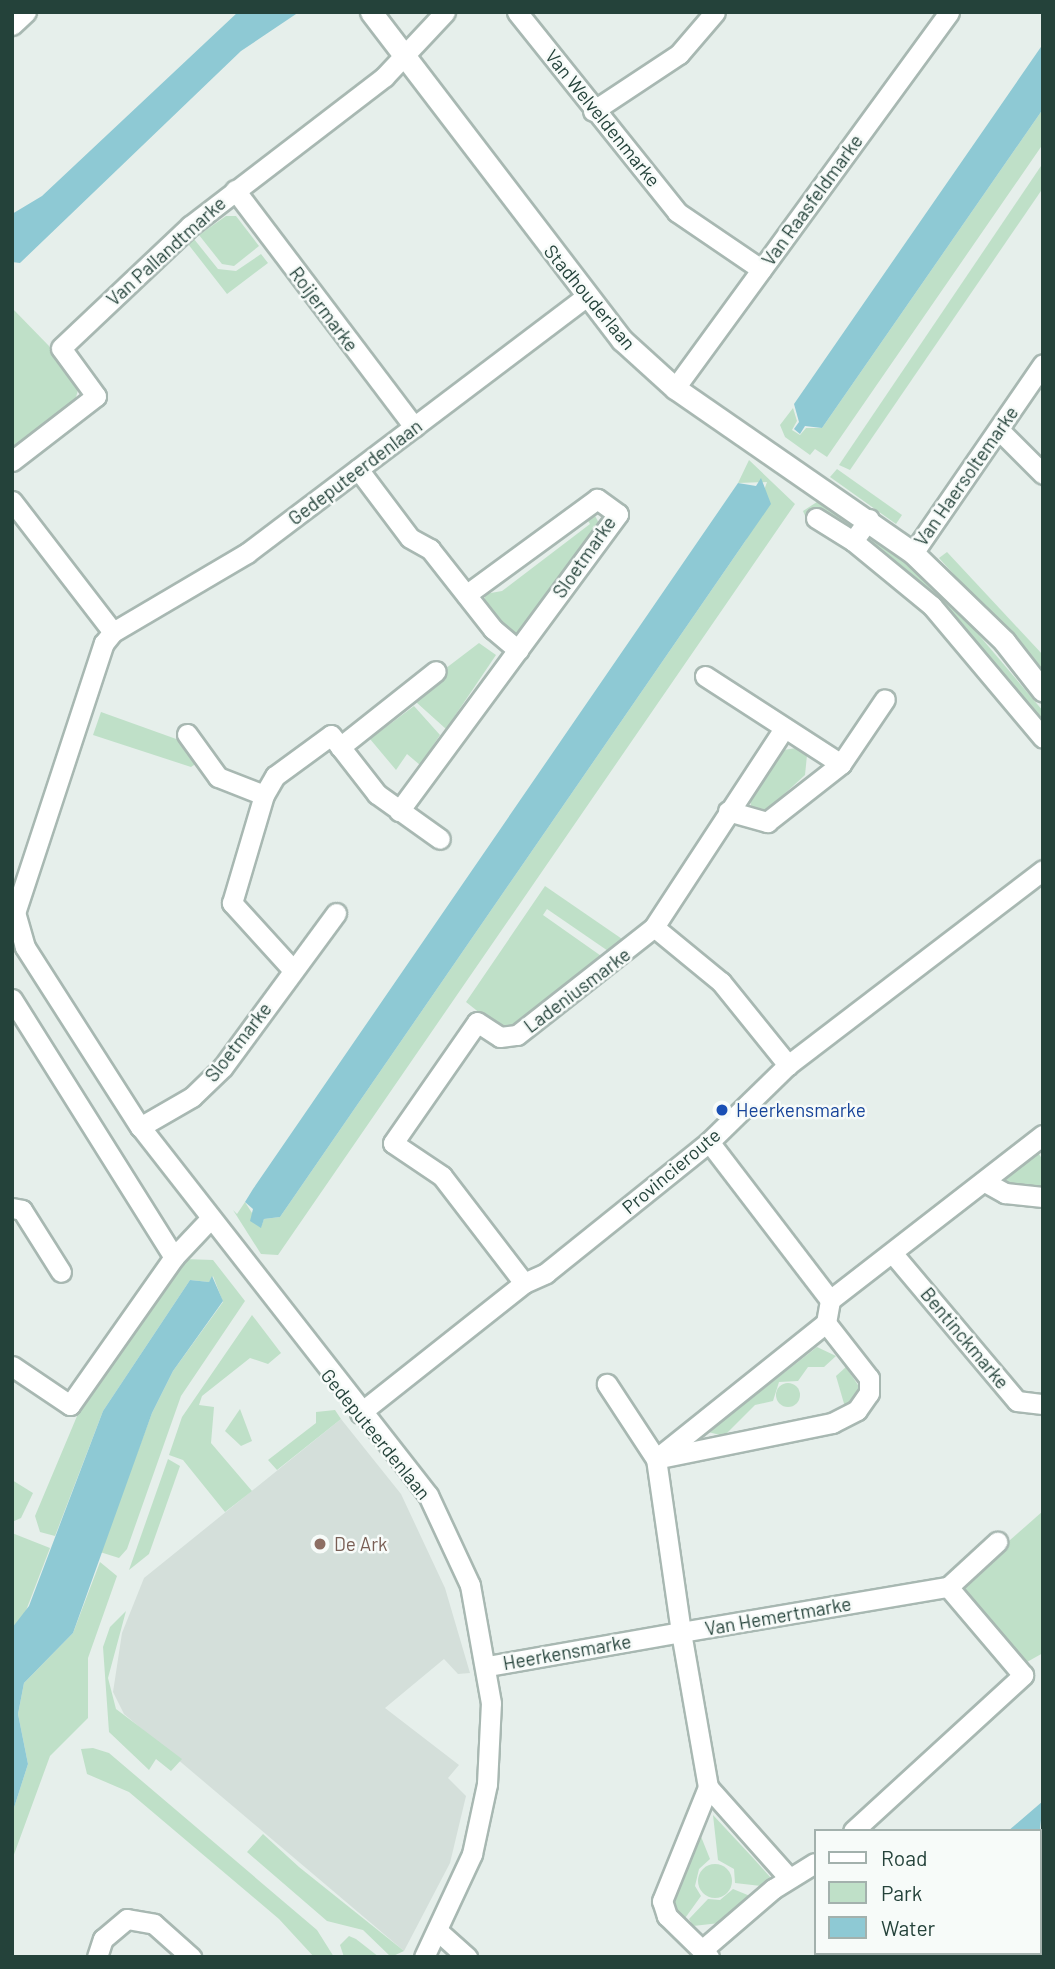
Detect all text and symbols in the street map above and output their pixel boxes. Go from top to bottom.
street label: Van Welveldenmarke [541,45,665,191]
street label: Van Raasfeldmarke [757,130,867,270]
street label: Van Pallandtmarke [102,192,230,310]
street label: Stadhouderlaan [539,240,641,354]
street label: Roijermarke [285,262,363,356]
street label: Van Haersoltemarke [909,402,1023,550]
street label: Gedeputeerdenlaan [284,414,426,530]
street label: Sloetmarke [548,512,620,602]
street label: Ladeniusmarke [519,943,635,1037]
street label: Sloetmarke [200,998,276,1086]
place label: Heerkensmarke [736,1099,866,1121]
marker: Heerkensmarke [714,1102,730,1118]
street label: Provincieroute [617,1123,725,1219]
street label: Bentinckmarke [916,1283,1014,1393]
street label: Gedeputeerdenlaan [316,1364,436,1504]
place label: De Ark [334,1533,388,1555]
marker: De Ark [312,1536,328,1552]
street label: Van Hemertmarke [703,1592,853,1640]
street label: Heerkensmarke [501,1629,633,1675]
legend [814,1829,1041,1955]
text: Road [881,1845,927,1870]
text: Park [881,1880,922,1905]
text: Water [881,1915,935,1940]

